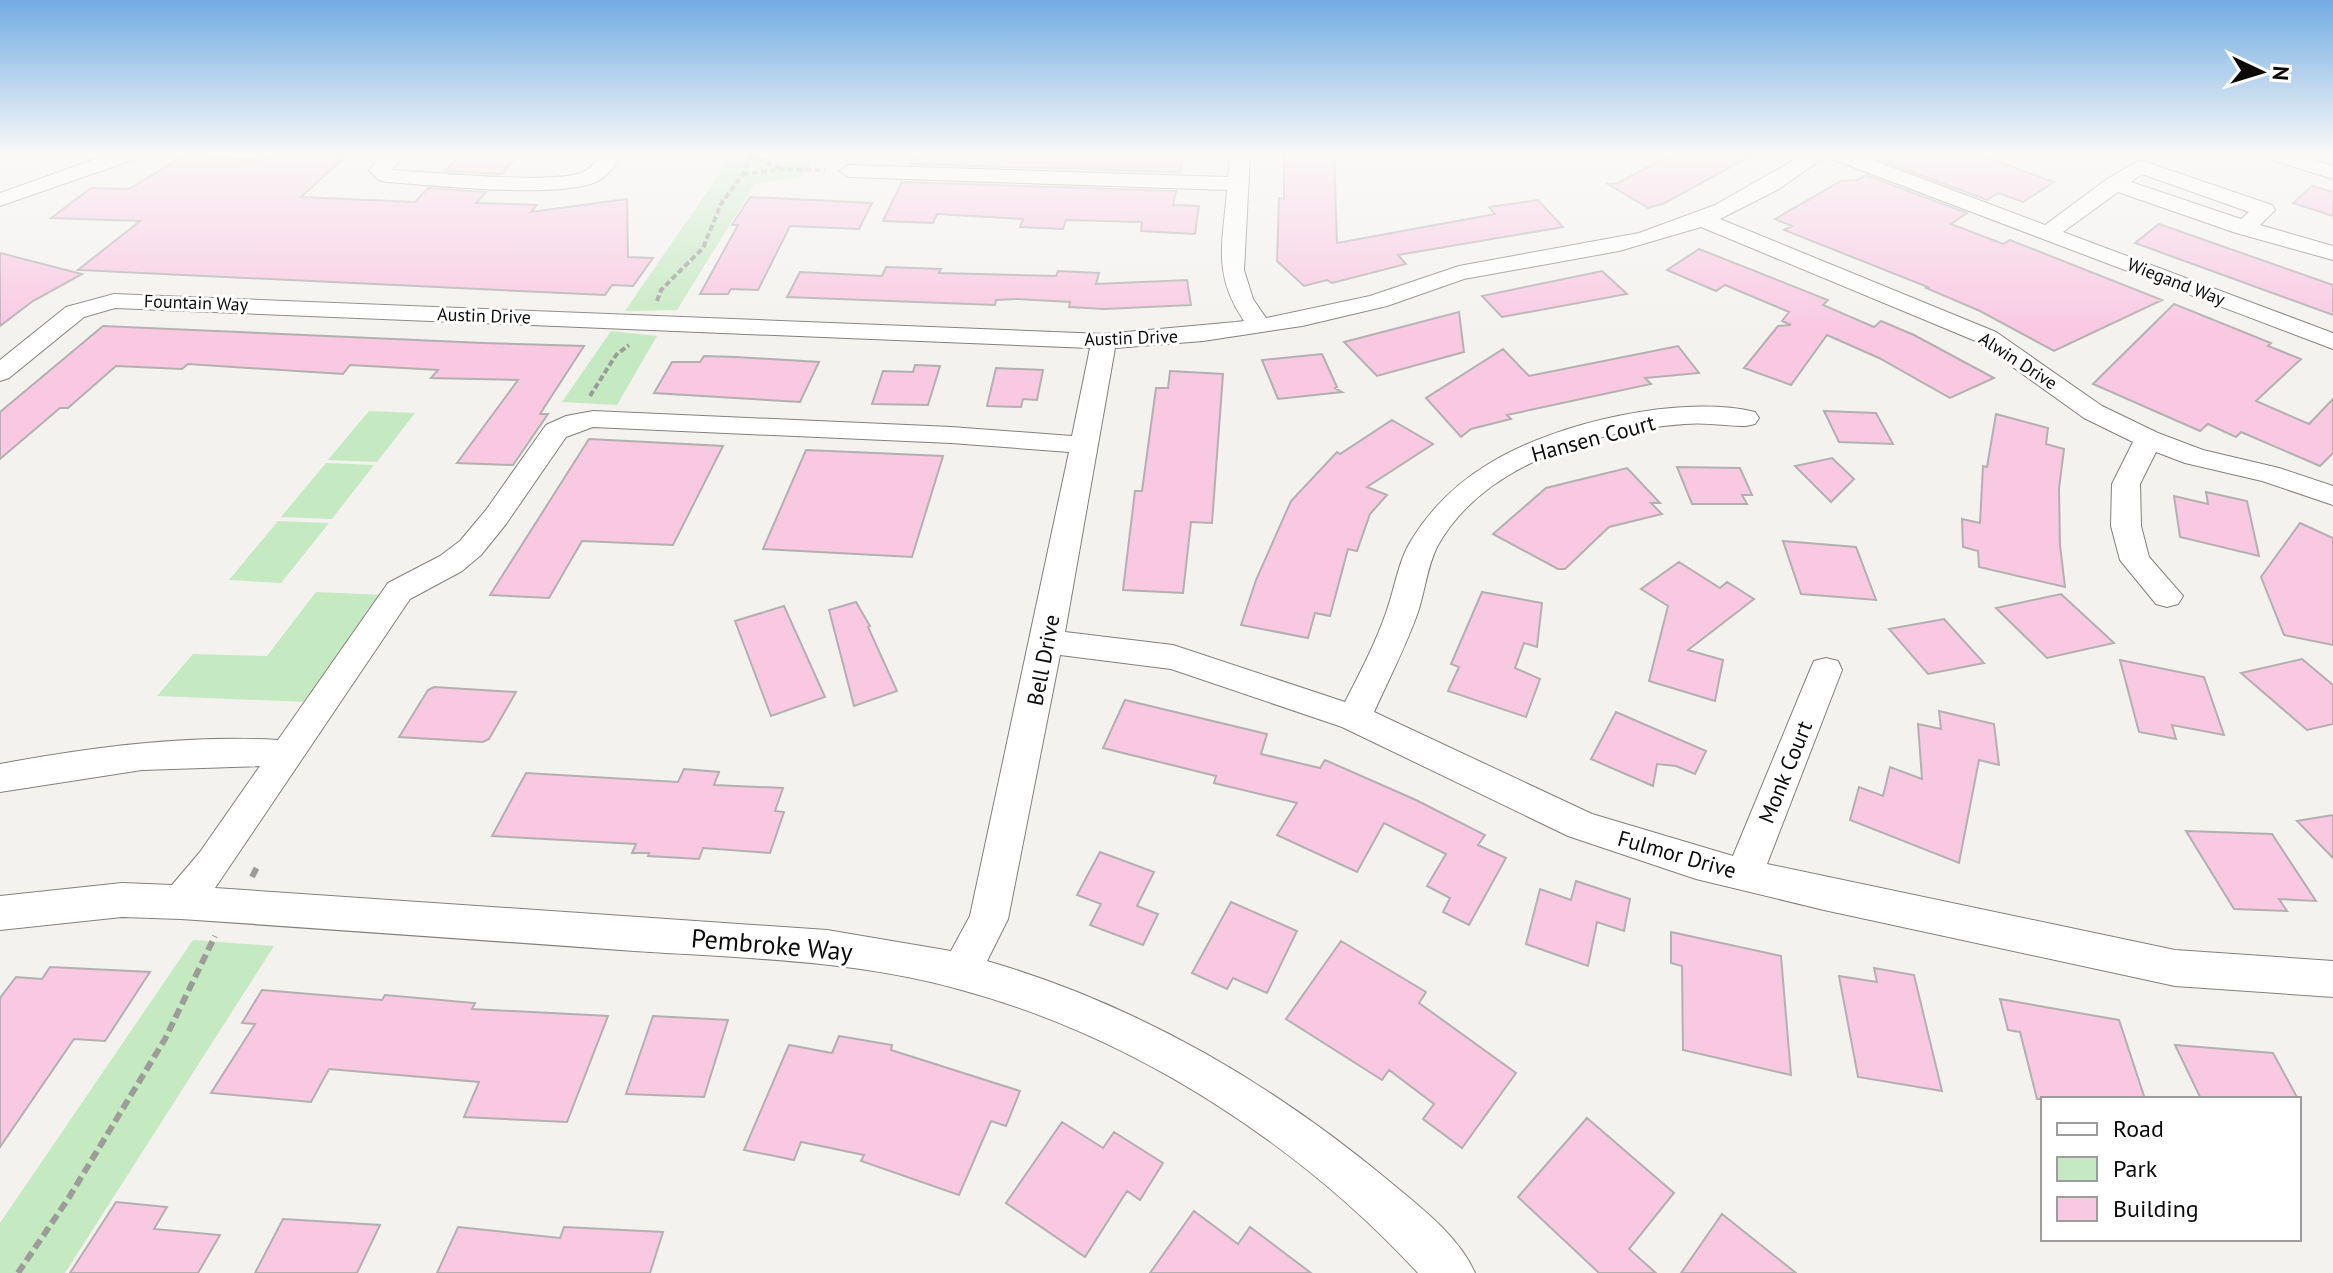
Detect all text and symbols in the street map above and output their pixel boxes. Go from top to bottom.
north arrow [2221,32,2301,112]
text: N [2266,65,2295,82]
street label: Wiegand Way [2124,252,2229,311]
street label: Fountain Way [144,289,249,316]
street label: Austin Drive [437,302,531,329]
street label: Austin Drive [1084,324,1178,351]
street label: Alwin Drive [1975,327,2062,394]
street label: Hansen Court [1528,408,1659,468]
street label: Bell Drive [1020,612,1066,708]
street label: Monk Court [1752,716,1818,827]
street label: Fulmor Drive [1615,824,1739,884]
street label: Pembroke Way [690,921,854,968]
legend [2041,1097,2301,1241]
text: Road [2113,1113,2164,1144]
text: Park [2113,1153,2158,1184]
text: Building [2113,1193,2199,1224]

